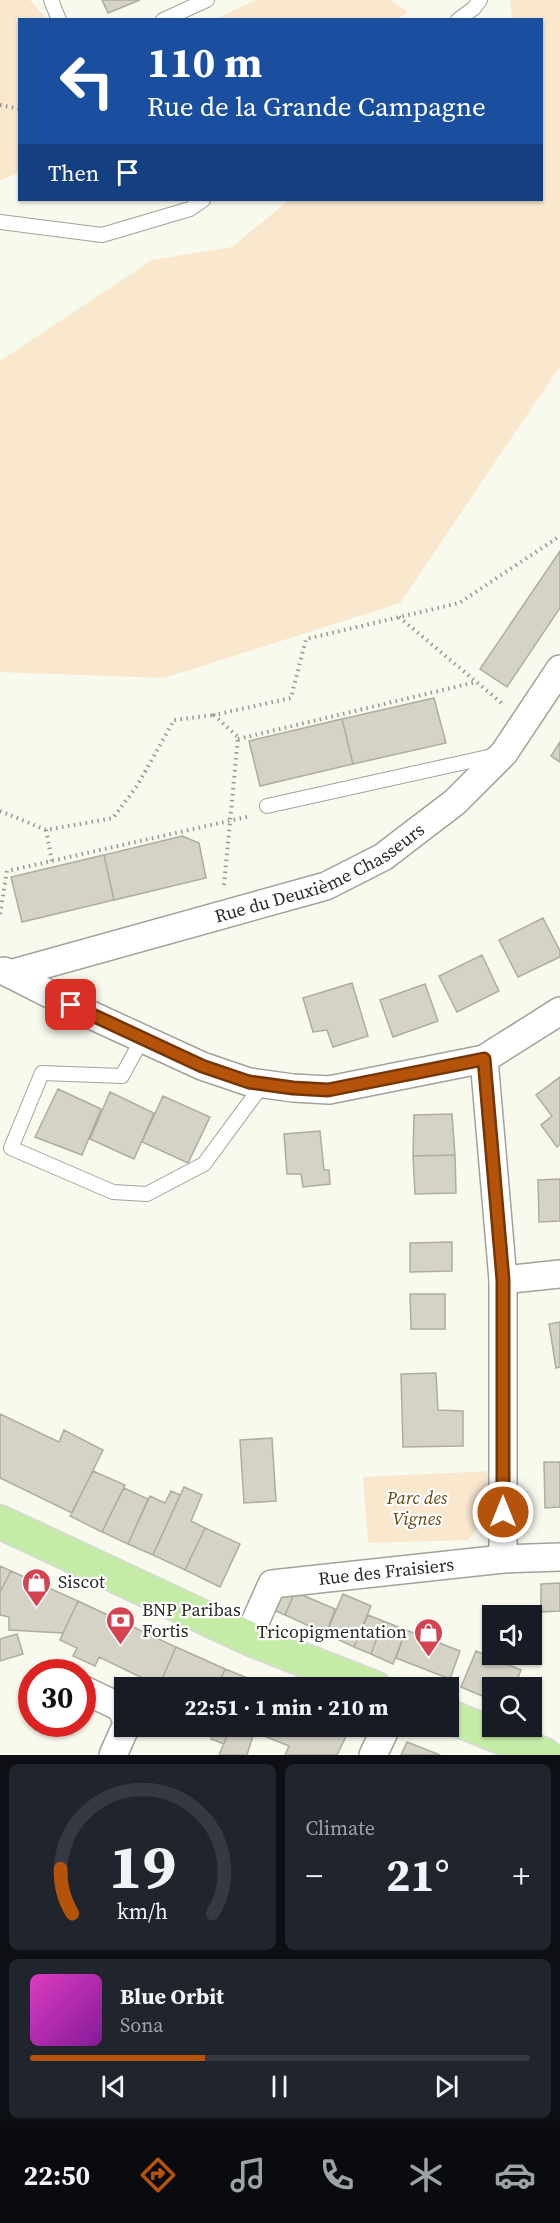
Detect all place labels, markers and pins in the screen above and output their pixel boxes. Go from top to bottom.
pin [45,979,96,1030]
shop icon: Siscot [21,1566,53,1608]
place label: Siscot [58,1569,105,1594]
place label: BNP Paribas Fortis [142,1597,241,1643]
bank icon: BNP Paribas Fortis [105,1604,137,1646]
shop icon: Tricopigmentation [412,1616,444,1658]
place label: Tricopigmentation [257,1619,407,1644]

